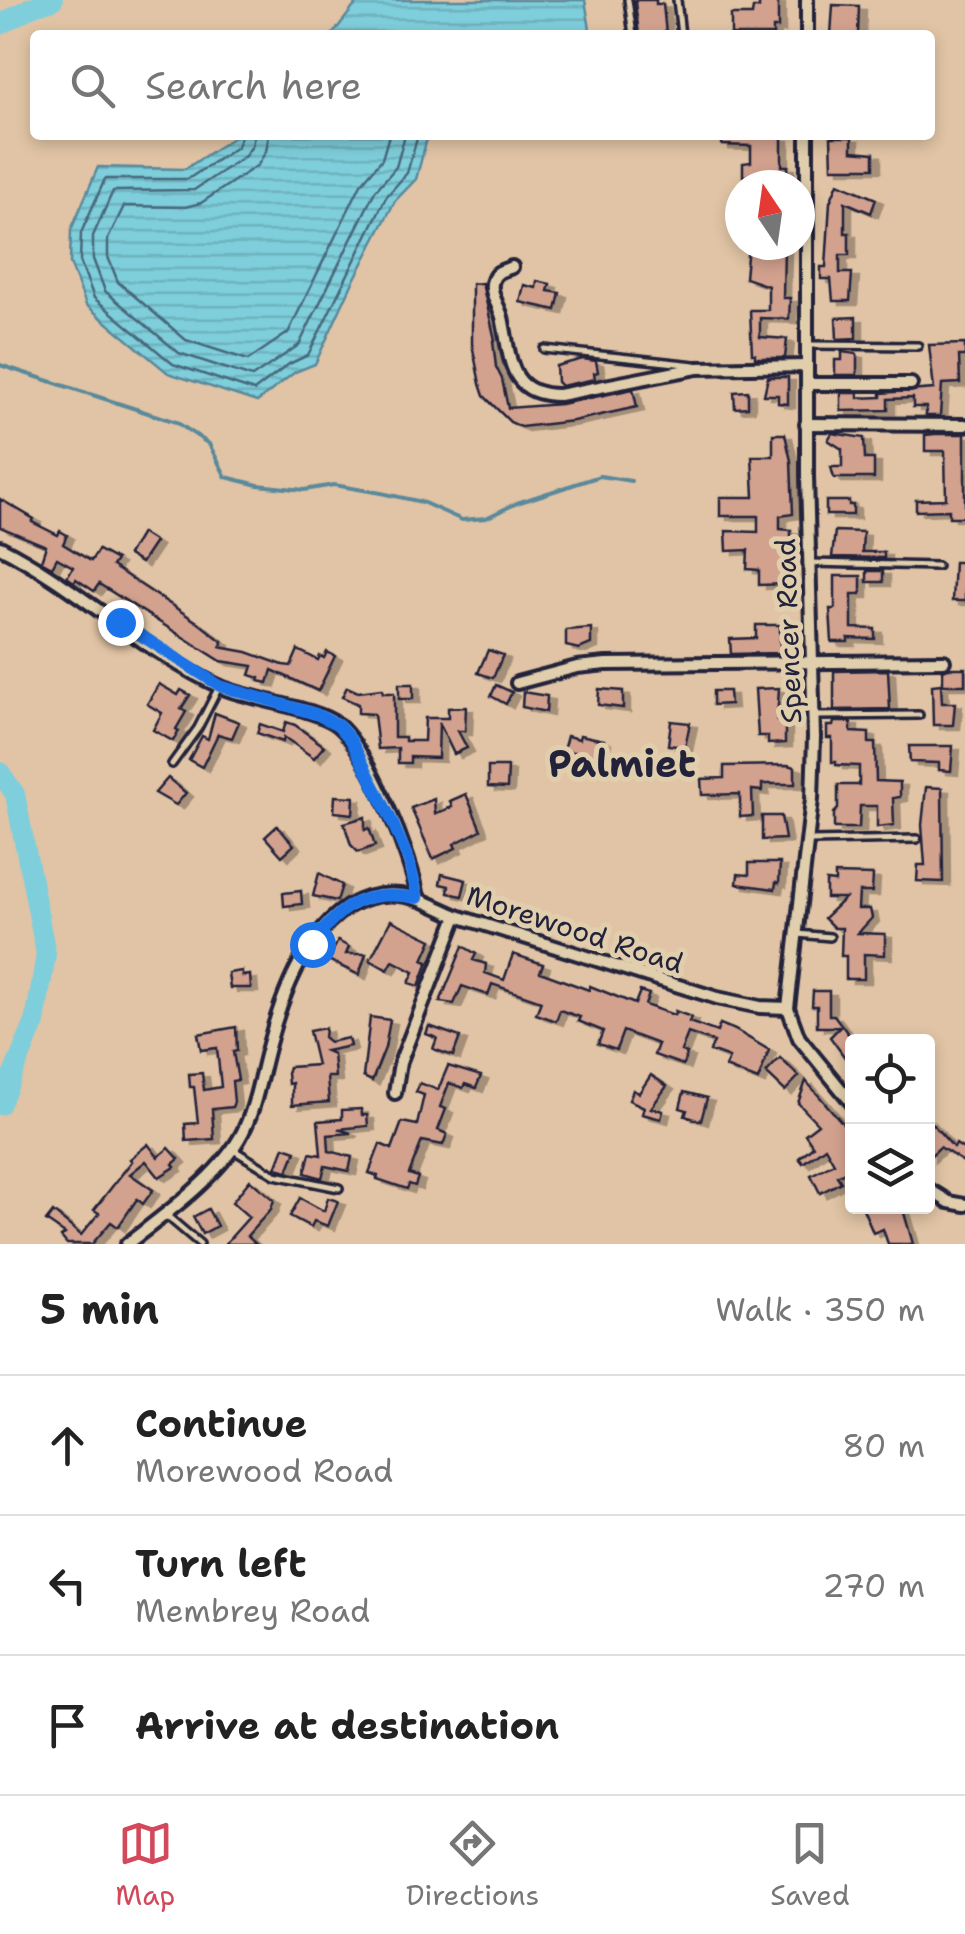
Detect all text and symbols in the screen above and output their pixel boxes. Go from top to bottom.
search box [30,30,935,140]
icon: search [65,58,120,113]
text: Search here [145,60,362,111]
north arrow [725,170,815,260]
street label: Spencer Road [766,538,810,724]
route end [98,600,144,646]
district label: Palmiet [548,738,696,789]
street label: Morewood Road [462,876,688,982]
route start [290,922,336,968]
map controls [845,1034,935,1214]
button: locate [845,1034,935,1124]
button: layers [845,1124,935,1214]
text: 5 min [40,1281,159,1337]
text: Walk · 350 m [715,1288,925,1331]
text: Continue [135,1398,307,1449]
icon: ahead [40,1418,95,1473]
text: 80 m [842,1424,925,1467]
text: Morewood Road [135,1449,393,1492]
text: Turn left [135,1538,307,1589]
icon: left [40,1558,95,1613]
text: 270 m [822,1564,925,1607]
text: Membrey Road [135,1589,370,1632]
icon: arrive [40,1698,95,1753]
text: Arrive at destination [135,1700,559,1751]
tab: Map [115,1816,175,1914]
tab: Directions [406,1816,539,1914]
tab: Saved [770,1816,850,1914]

